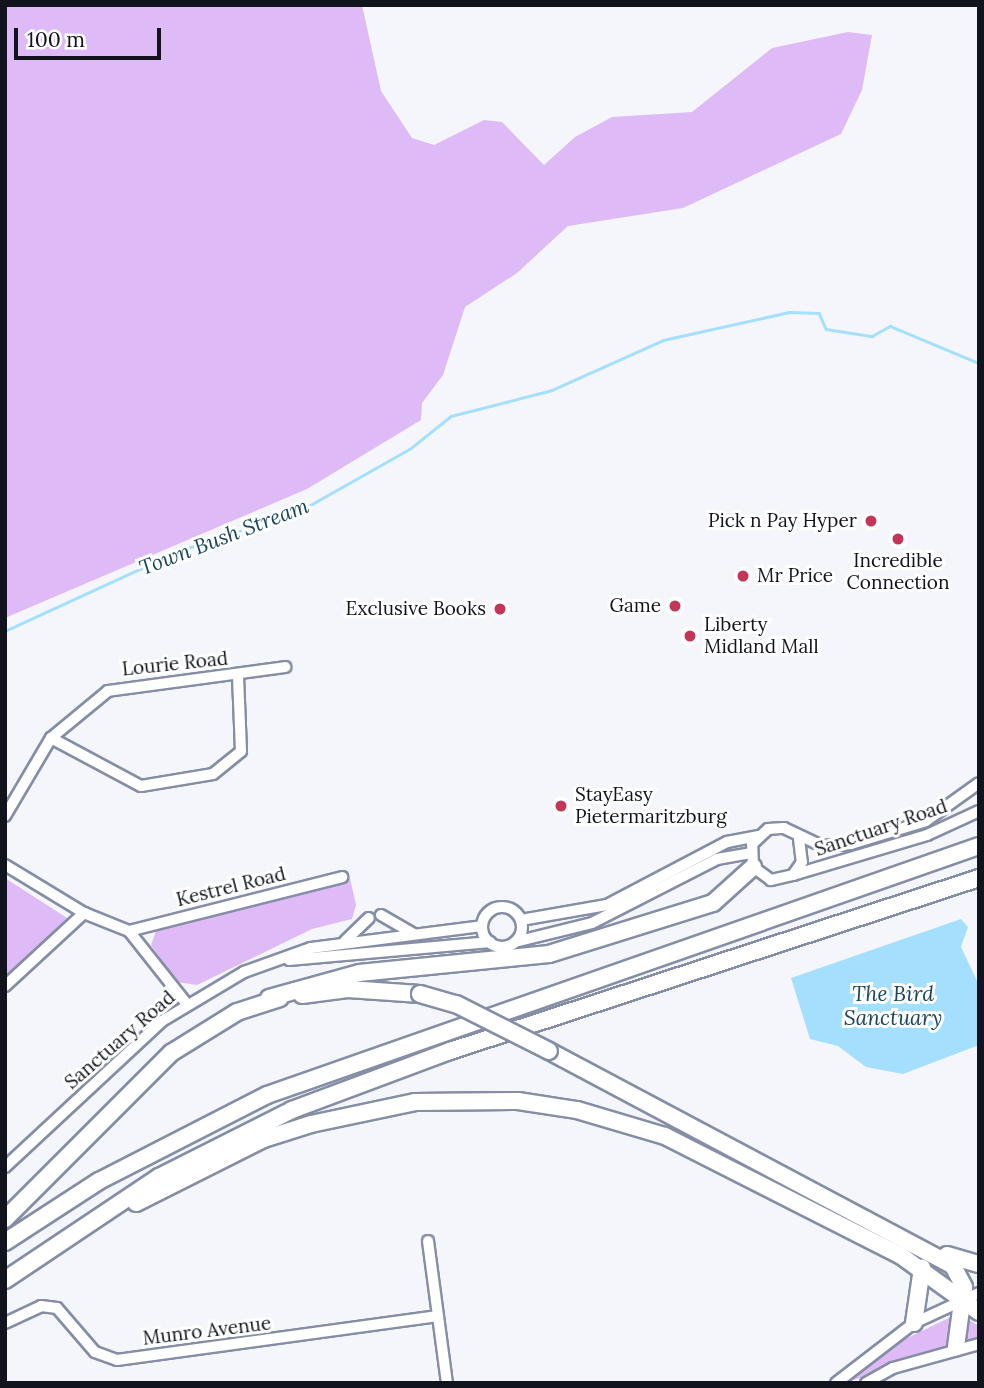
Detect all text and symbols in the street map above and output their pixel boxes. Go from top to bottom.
scale bar [18,14,164,58]
text: 100 m [27,26,85,53]
water label: Town Bush Stream [136,493,312,581]
place label: Pick n Pay Hyper [708,510,857,532]
marker: Pick n Pay Hyper [863,513,879,529]
marker: Incredible Connection [890,531,906,547]
place label: Incredible Connection [846,550,950,594]
place label: Mr Price [757,565,833,587]
marker: Mr Price [735,568,751,584]
place label: Game [609,595,661,617]
place label: Exclusive Books [346,598,486,620]
marker: Game [667,598,683,614]
marker: Exclusive Books [492,601,508,617]
place label: Liberty Midland Mall [704,614,819,658]
marker: Liberty Midland Mall [682,628,698,644]
street label: Lourie Road [121,647,229,681]
place label: StayEasy Pietermaritzburg [575,784,727,828]
street label: Sanctuary Road [812,795,950,861]
marker: StayEasy Pietermaritzburg [553,798,569,814]
street label: Kestrel Road [174,862,288,912]
water label: The Bird Sanctuary [844,981,942,1031]
street label: Sanctuary Road [60,986,180,1094]
street label: Munro Avenue [142,1312,272,1350]

